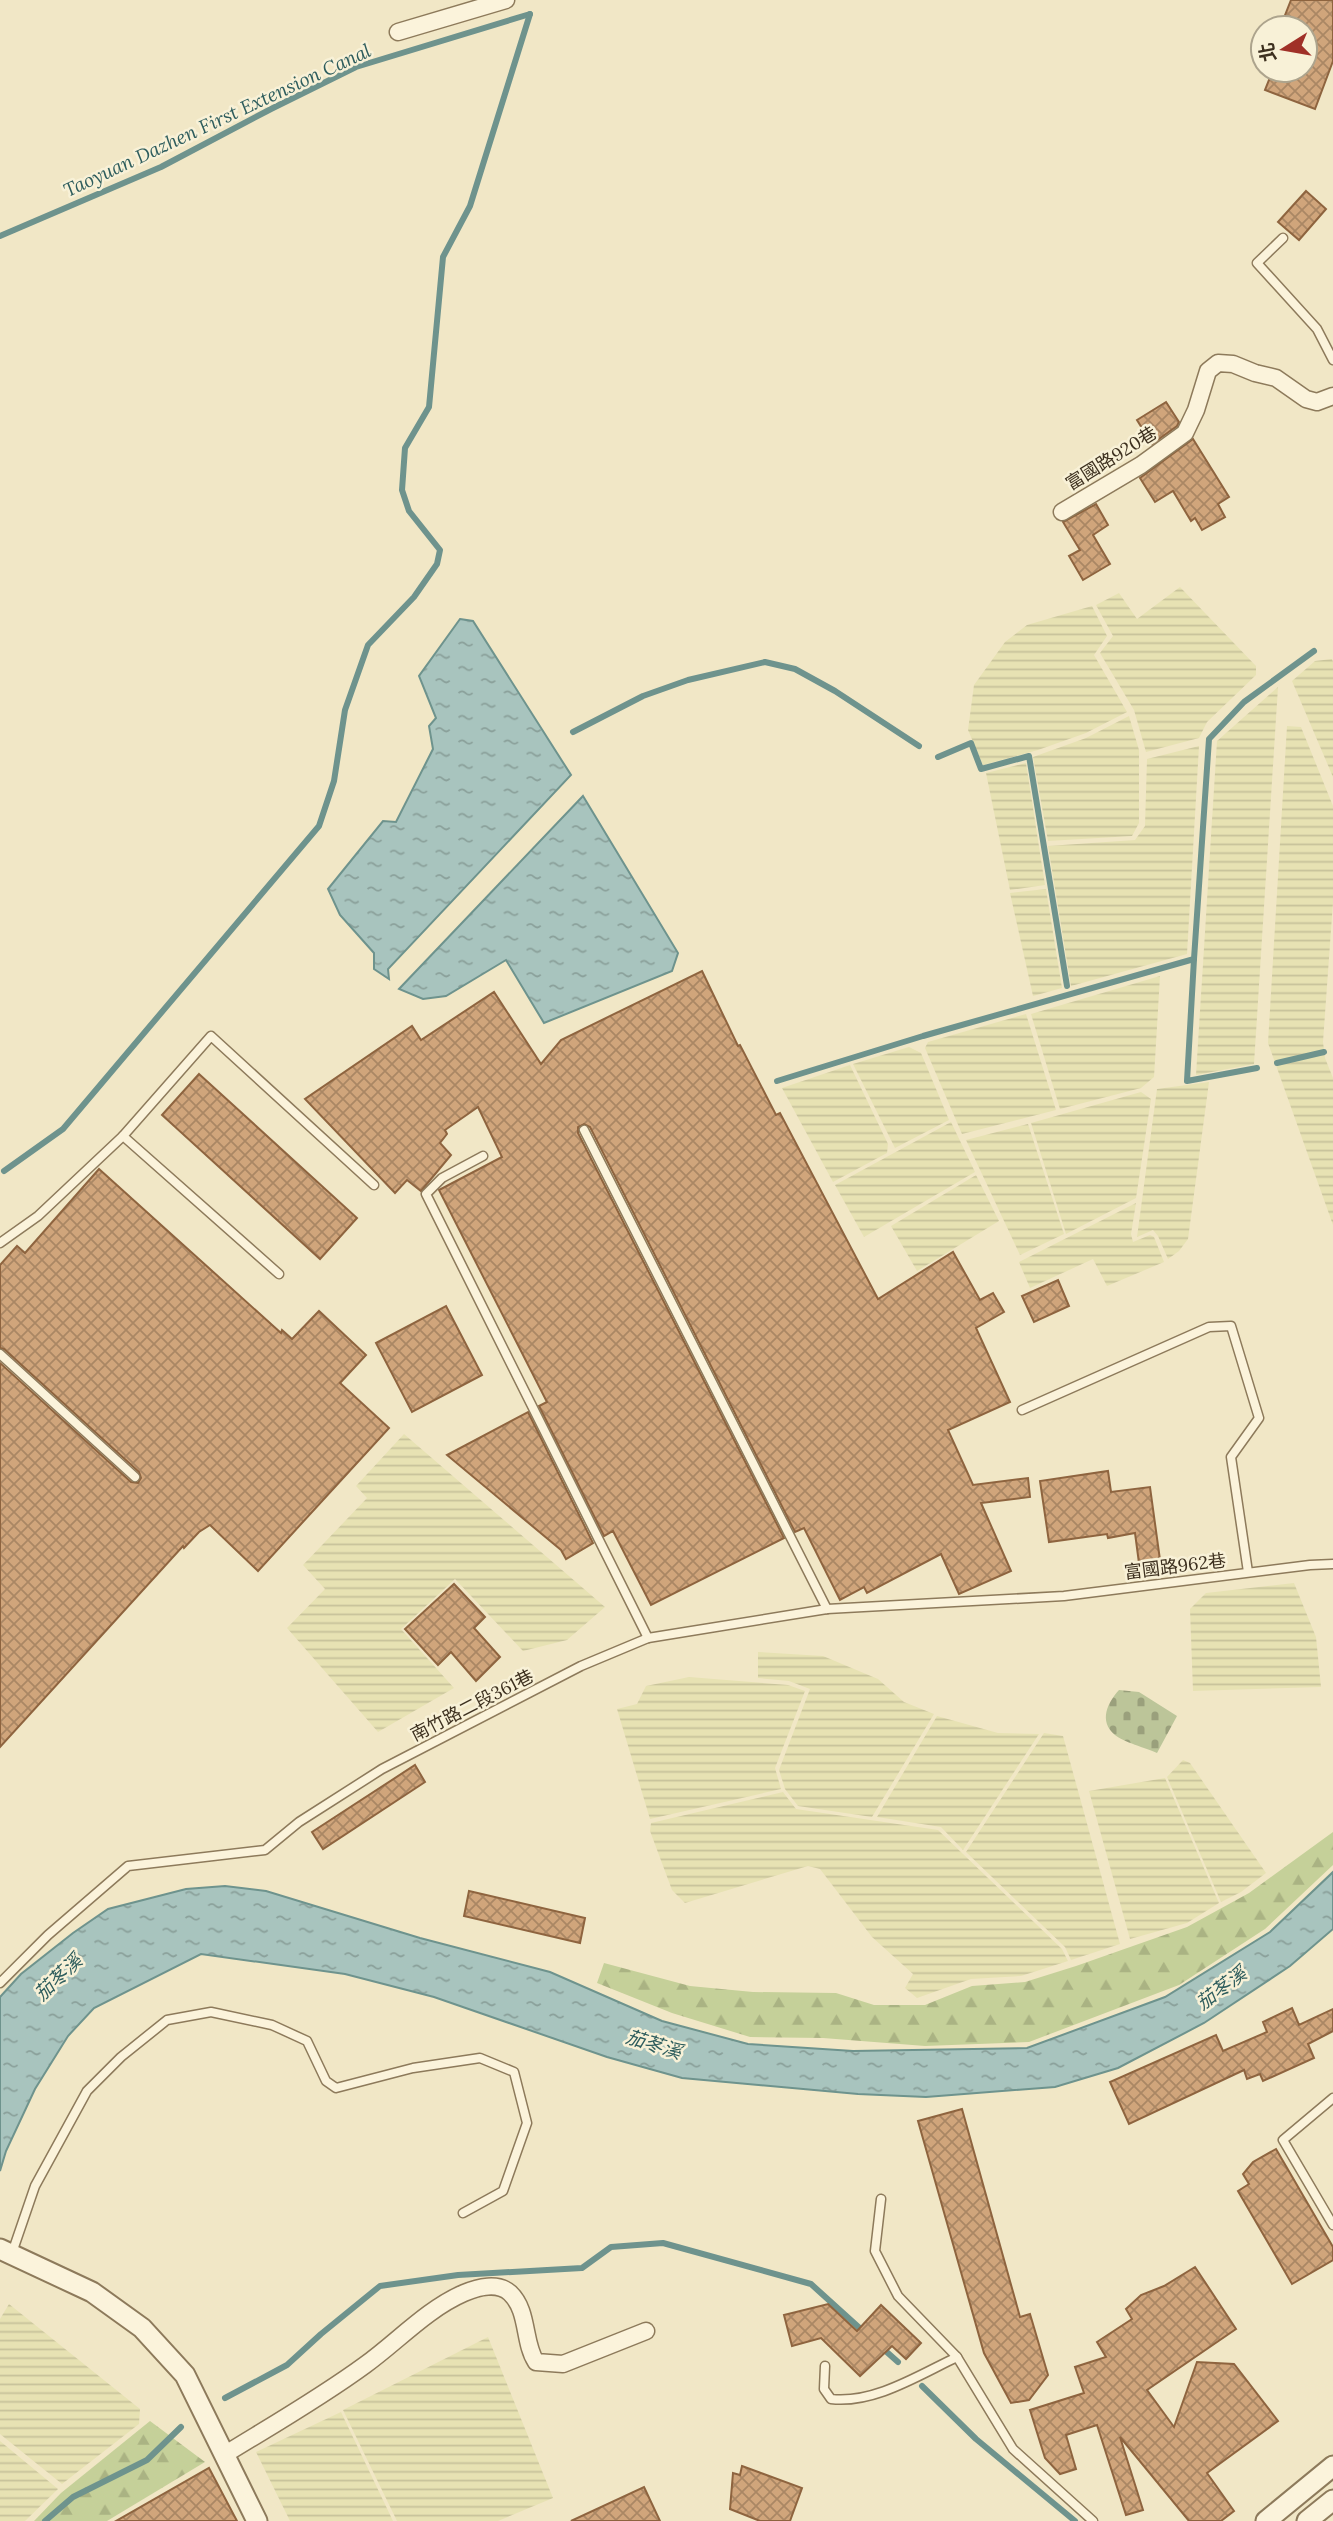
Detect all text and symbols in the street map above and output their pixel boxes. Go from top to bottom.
north arrow [1249,14,1319,84]
water label: Taoyuan Dazhen First Extension Canal [59,38,375,202]
text: 北 [1254,41,1281,64]
street label: 富國路920巷 [1061,421,1161,495]
street label: 富國路962巷 [1123,1548,1227,1584]
street label: 南竹路二段361巷 [407,1664,537,1746]
water label: 茄苳溪 [29,1946,89,2005]
water label: 茄苳溪 [1191,1959,1253,2015]
water label: 茄苳溪 [623,2024,688,2065]

